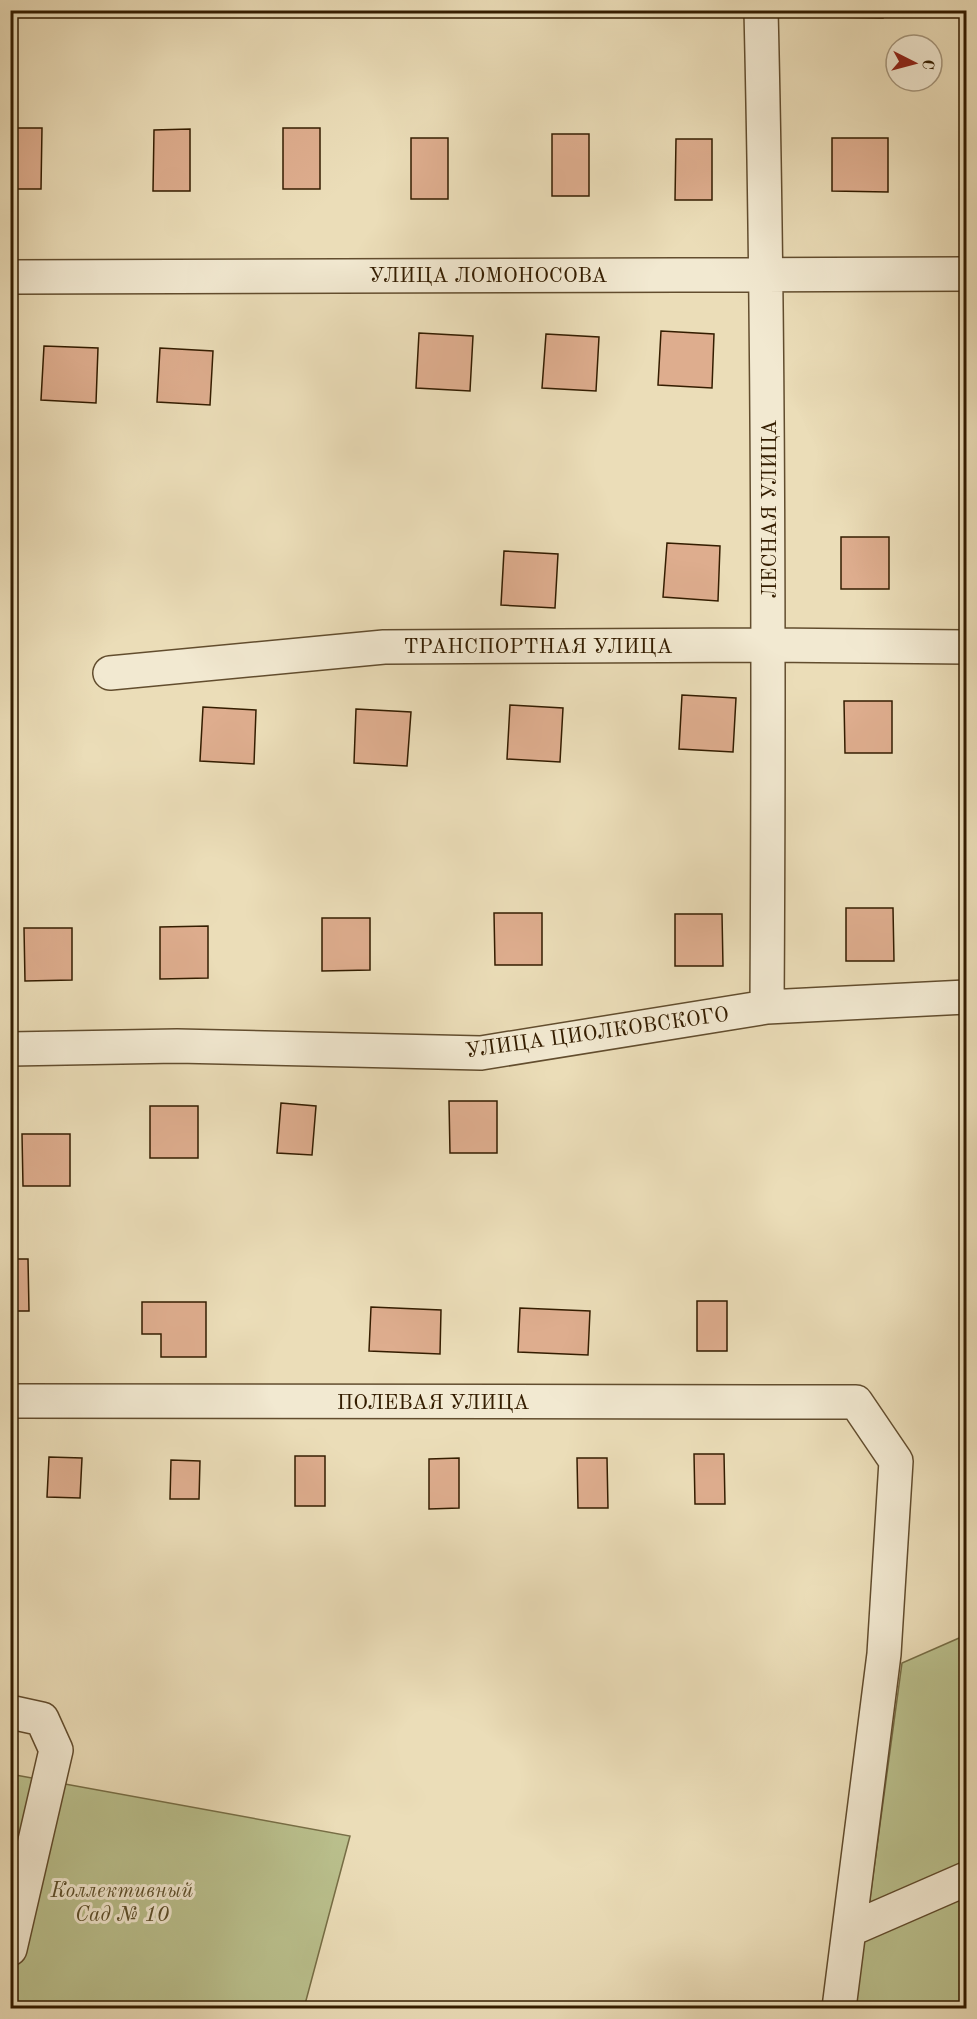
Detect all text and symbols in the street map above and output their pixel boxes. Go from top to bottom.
north arrow [884,33,944,93]
text: С [918,58,935,70]
street label: УЛИЦА ЛОМОНОСОВА [369,266,607,287]
street label: ЛЕСНАЯ УЛИЦА [760,420,781,598]
street label: ТРАНСПОРТНАЯ УЛИЦА [404,637,672,658]
street label: УЛИЦА ЦИОЛКОВСКОГО [464,1005,730,1062]
street label: ПОЛЕВАЯ УЛИЦА [337,1393,529,1414]
park label: Коллективный Сад № 10 [50,1881,193,1926]

